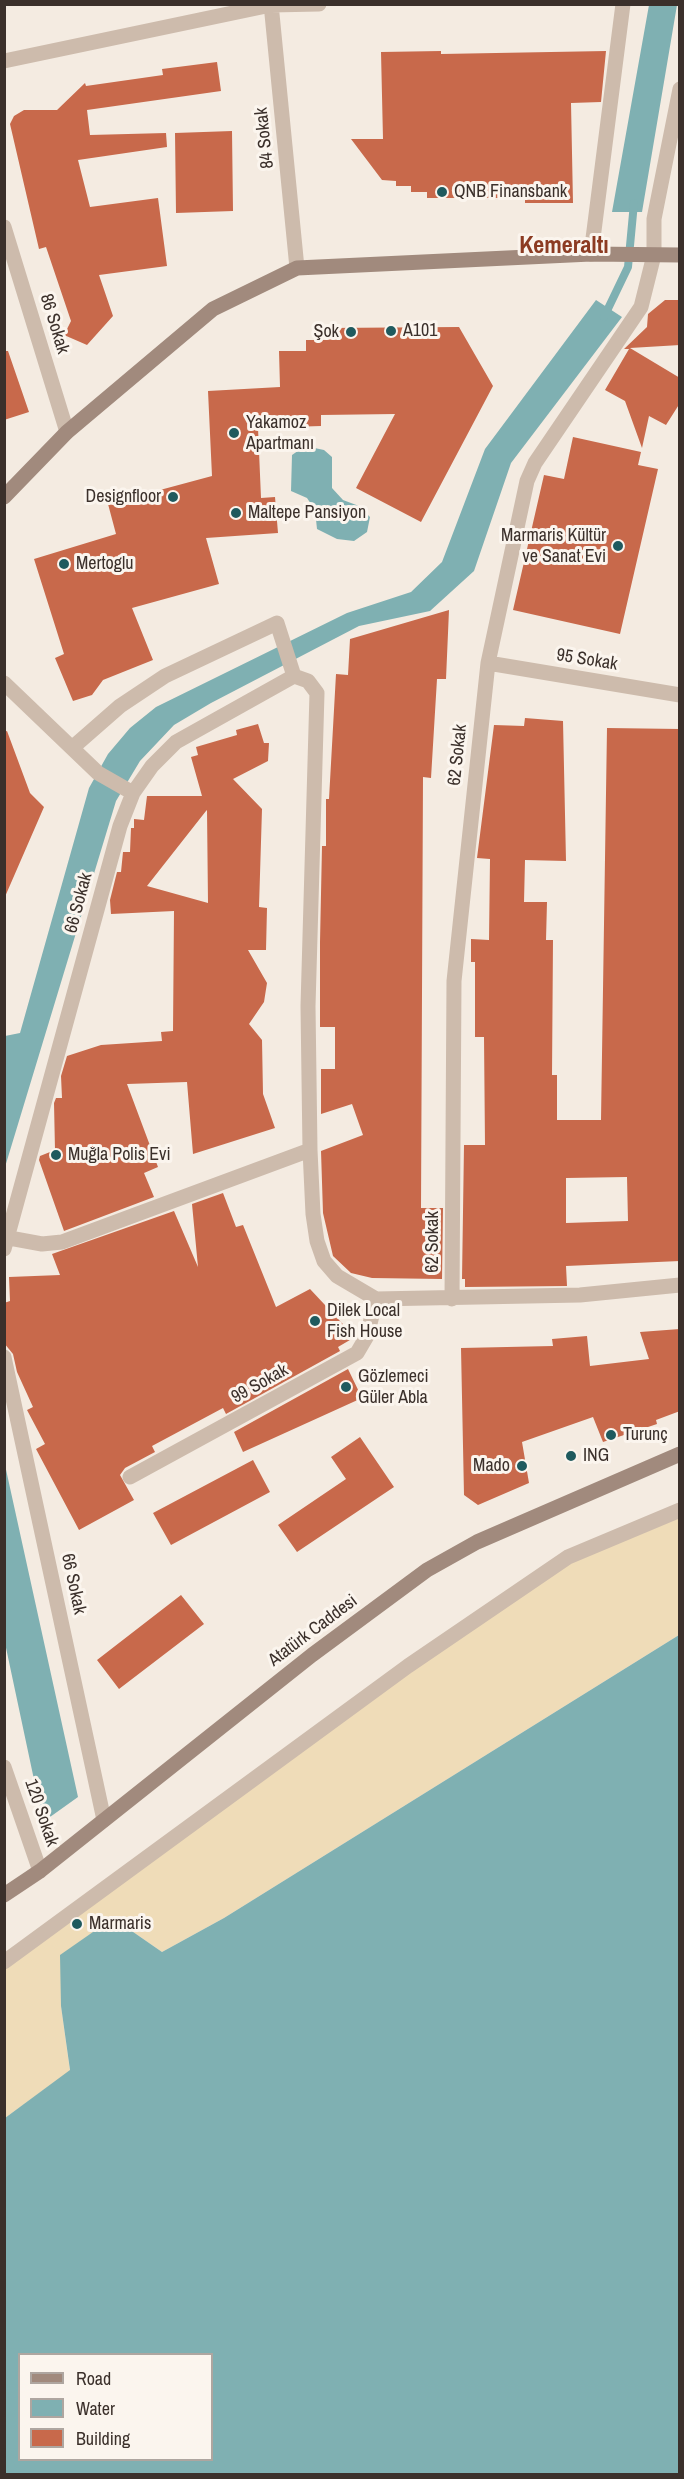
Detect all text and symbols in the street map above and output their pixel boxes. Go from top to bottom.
street label: 84 Sokak [251,106,279,170]
place label: QNB Finansbank [454,181,567,203]
marker: QNB Finansbank [435,185,449,199]
district label: Kemeraltı [519,233,609,261]
street label: 86 Sokak [35,291,73,357]
place label: A101 [403,320,437,342]
place label: Şok [314,321,339,343]
marker: A101 [384,324,398,338]
marker: Şok [344,325,358,339]
place label: Yakamoz Apartmanı [246,412,314,454]
marker: Yakamoz Apartmanı [227,426,241,440]
place label: Designfloor [86,486,161,508]
marker: Designfloor [166,490,180,504]
place label: Maltepe Pansiyon [248,502,366,524]
marker: Maltepe Pansiyon [229,506,243,520]
place label: Marmaris Kültür ve Sanat Evi [501,525,606,568]
marker: Marmaris Kültür ve Sanat Evi [611,539,625,553]
place label: Mertoglu [76,553,133,575]
marker: Mertoglu [57,557,71,571]
street label: 95 Sokak [555,645,619,675]
street label: 62 Sokak [444,723,472,787]
street label: 66 Sokak [61,870,97,936]
place label: Muğla Polis Evi [68,1144,171,1166]
marker: Muğla Polis Evi [49,1148,63,1162]
street label: 62 Sokak [422,1211,444,1273]
place label: Dilek Local Fish House [327,1300,402,1342]
marker: Dilek Local Fish House [308,1314,322,1328]
street label: 99 Sokak [228,1360,292,1408]
place label: Gözlemeci Güler Abla [358,1366,429,1408]
marker: Gözlemeci Güler Abla [339,1380,353,1394]
place label: Turunç [623,1424,668,1446]
marker: Turunç [604,1428,618,1442]
place label: ING [583,1445,609,1467]
marker: ING [564,1449,578,1463]
place label: Mado [473,1455,510,1477]
marker: Mado [515,1459,529,1473]
street label: 66 Sokak [56,1552,90,1616]
street label: Atatürk Caddesi [264,1591,362,1671]
street label: 120 Sokak [19,1777,63,1849]
place label: Marmaris [89,1913,151,1935]
marker: Marmaris [70,1917,84,1931]
legend [18,2353,213,2461]
text: Road [76,2366,111,2391]
text: Water [76,2396,115,2421]
text: Building [76,2426,130,2451]

